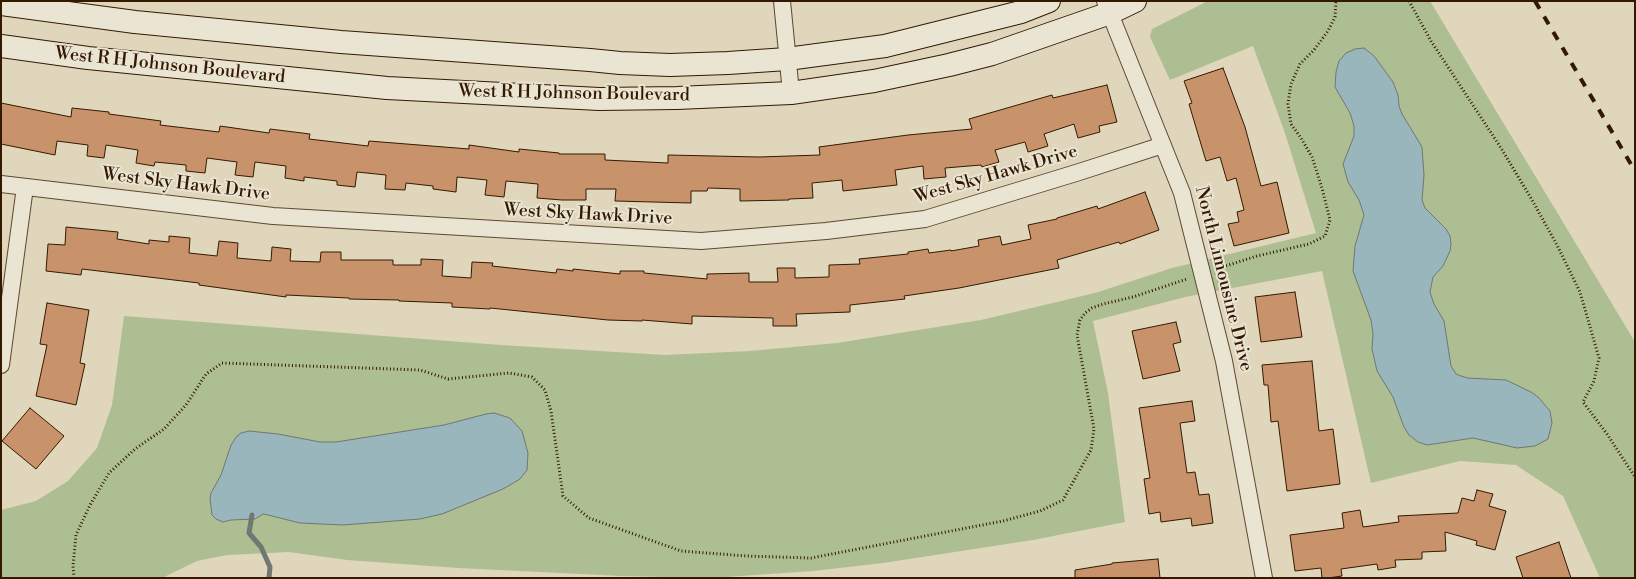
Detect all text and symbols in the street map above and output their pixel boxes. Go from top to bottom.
street label: West R H Johnson Boulevard [54,43,286,89]
street label: West R H Johnson Boulevard [458,81,690,107]
street label: West Sky Hawk Drive [912,141,1080,209]
street label: West Sky Hawk Drive [101,164,271,206]
street label: North Limousine Drive [1190,184,1256,374]
street label: West Sky Hawk Drive [503,200,673,230]

